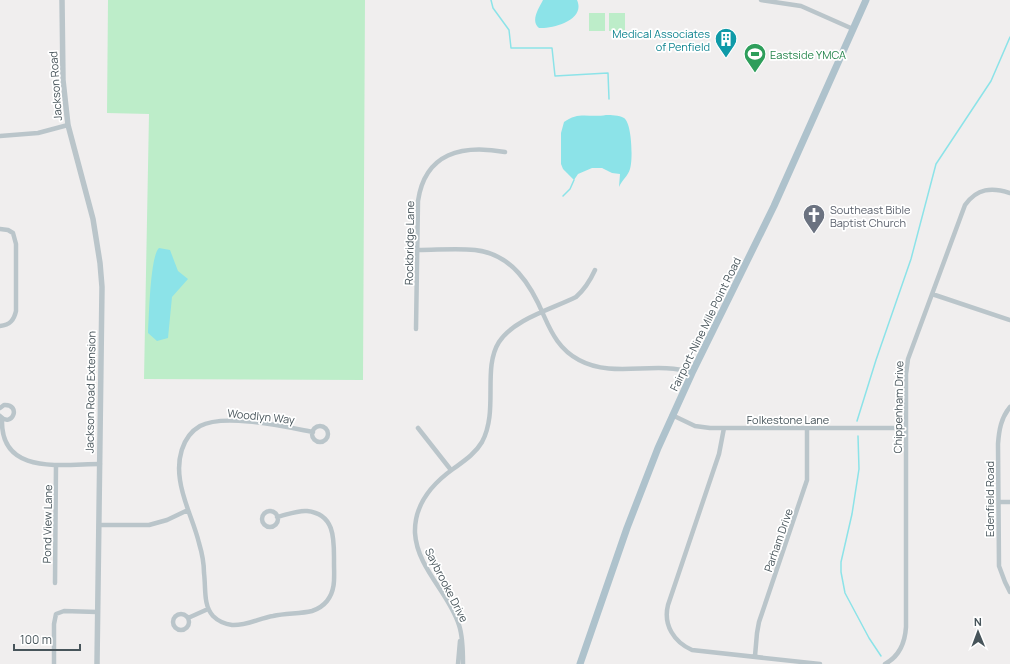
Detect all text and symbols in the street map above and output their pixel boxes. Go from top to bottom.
place label: Medical Associates of Penfield [612,26,710,54]
building icon: Medical Associates of Penfield [713,26,739,59]
sports icon: Eastside YMCA [742,41,768,74]
place label: Eastside YMCA [770,47,846,62]
street label: Jackson Road [45,51,65,121]
street label: Rockbridge Lane [401,200,417,285]
church icon: Southeast Bible Baptist Church [801,202,827,235]
place label: Southeast Bible Baptist Church [830,202,911,230]
street label: Fairport-Nine Mile Point Road [666,255,744,393]
street label: Jackson Road Extension [81,331,99,453]
street label: Chippenham Drive [890,360,906,453]
street label: Woodlyn Way [227,405,296,427]
street label: Folkestone Lane [747,412,830,427]
street label: Edenfield Road [982,461,997,537]
street label: Pond View Lane [39,484,55,564]
street label: Parham Drive [760,506,796,574]
street label: Saybrooke Drive [422,545,472,625]
north arrow [958,612,998,652]
text: N [974,614,982,629]
scale bar [14,626,80,652]
text: 100 m [20,631,52,648]

